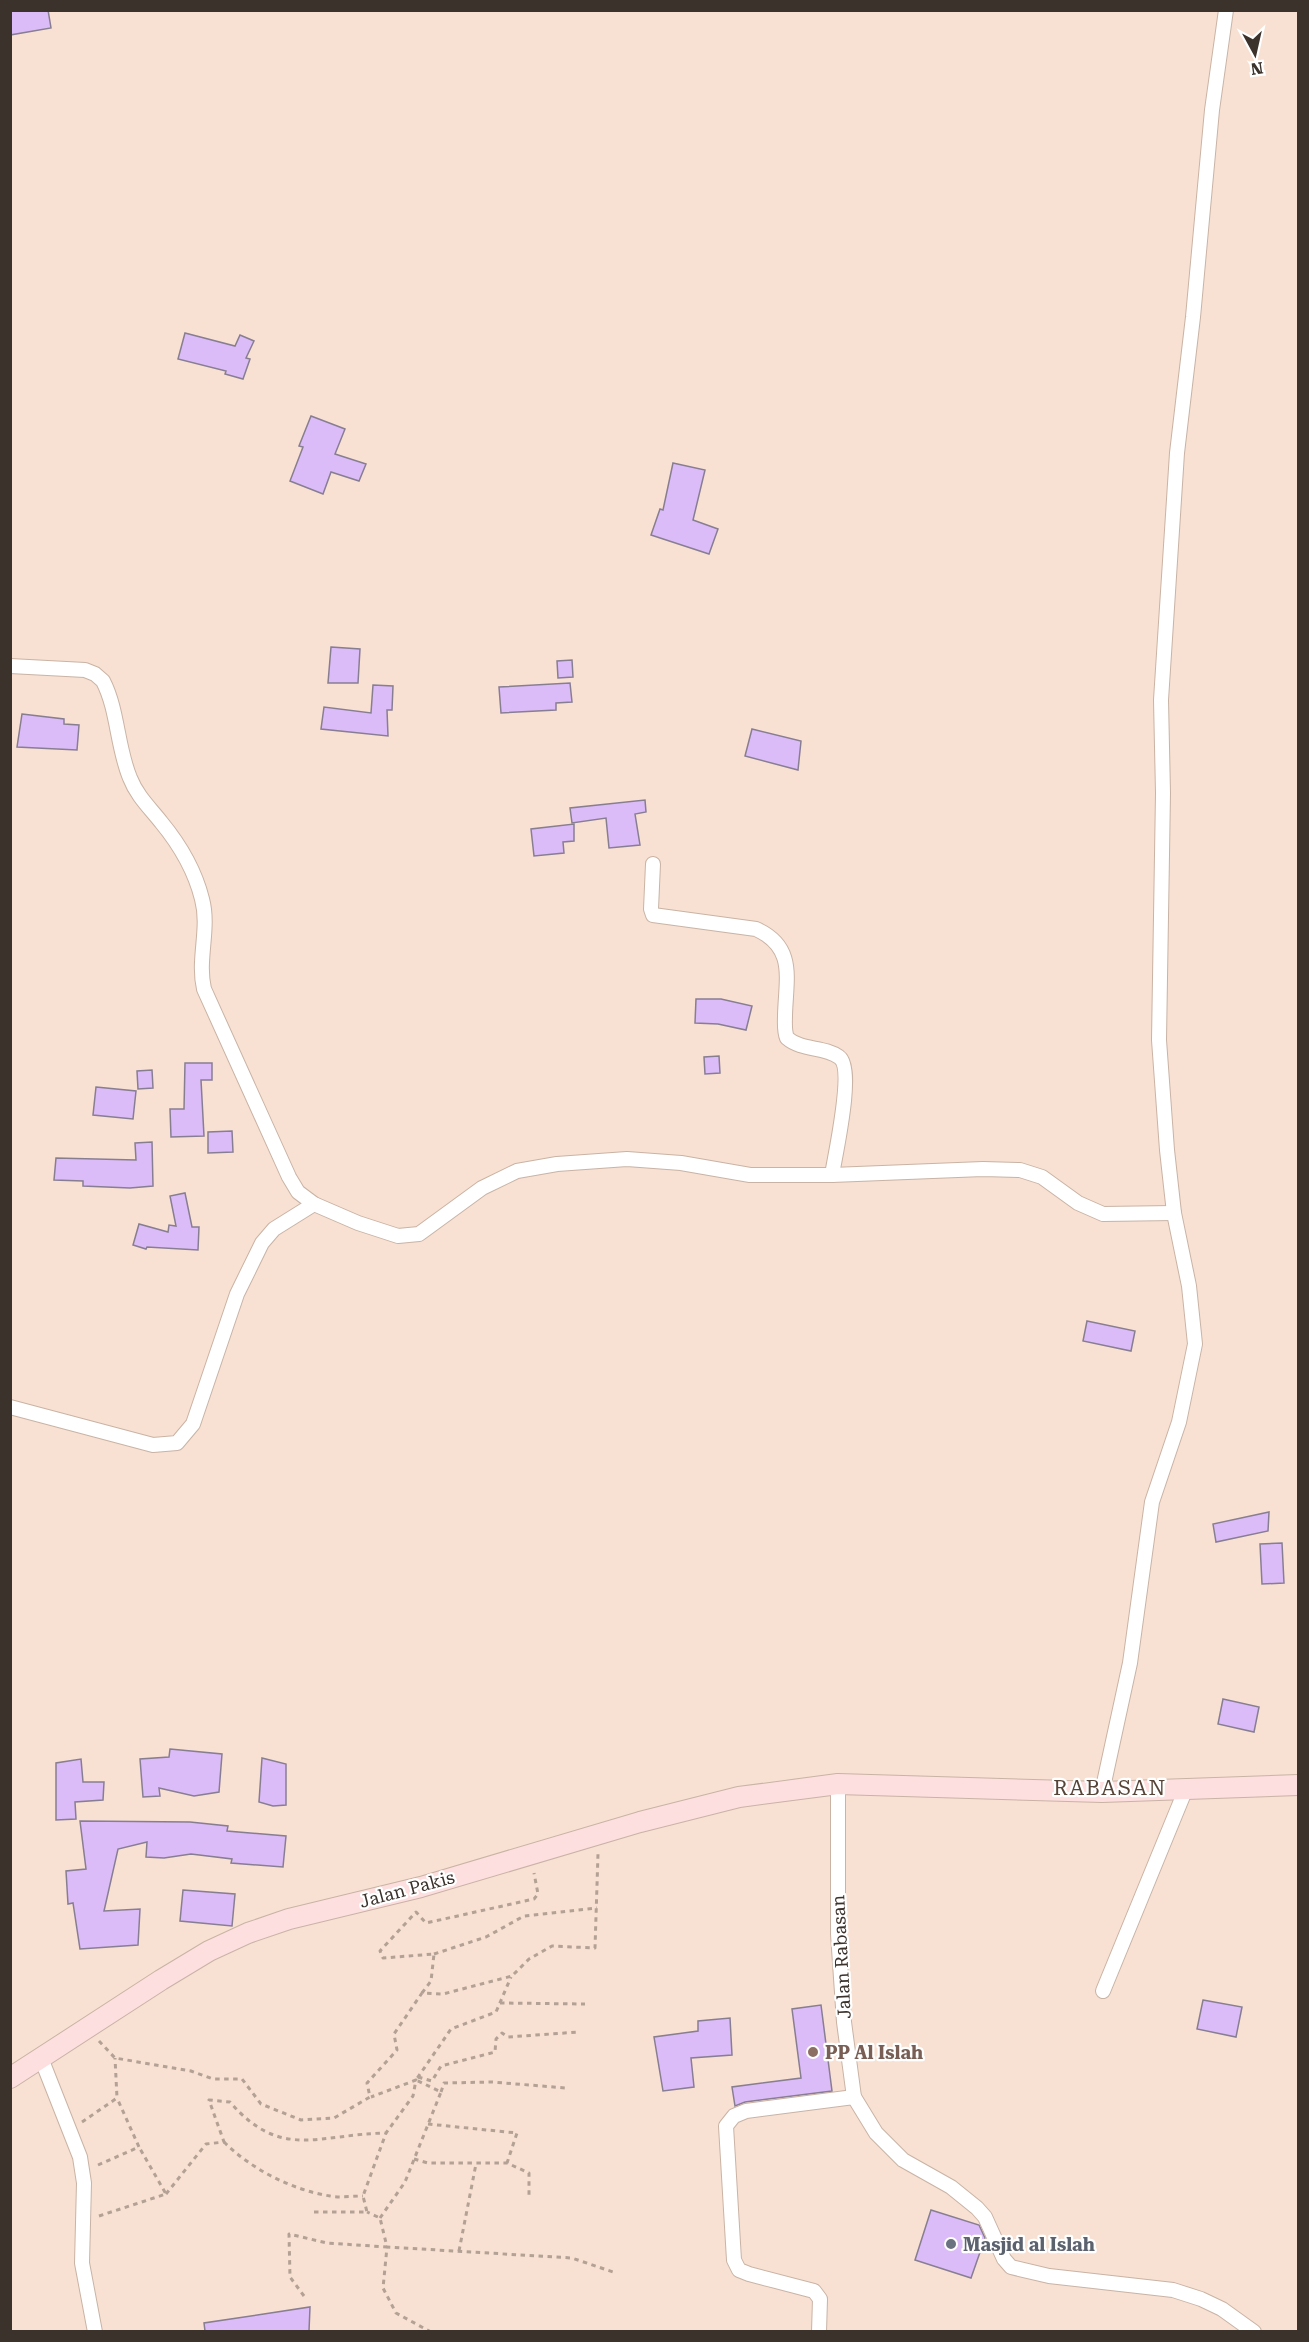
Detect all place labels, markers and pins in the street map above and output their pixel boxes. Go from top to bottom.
place label: PP Al Islah [825,2042,923,2063]
marker: PP Al Islah [806,2045,820,2059]
place label: Masjid al Islah [963,2234,1095,2255]
marker: Masjid al Islah [944,2237,958,2251]

